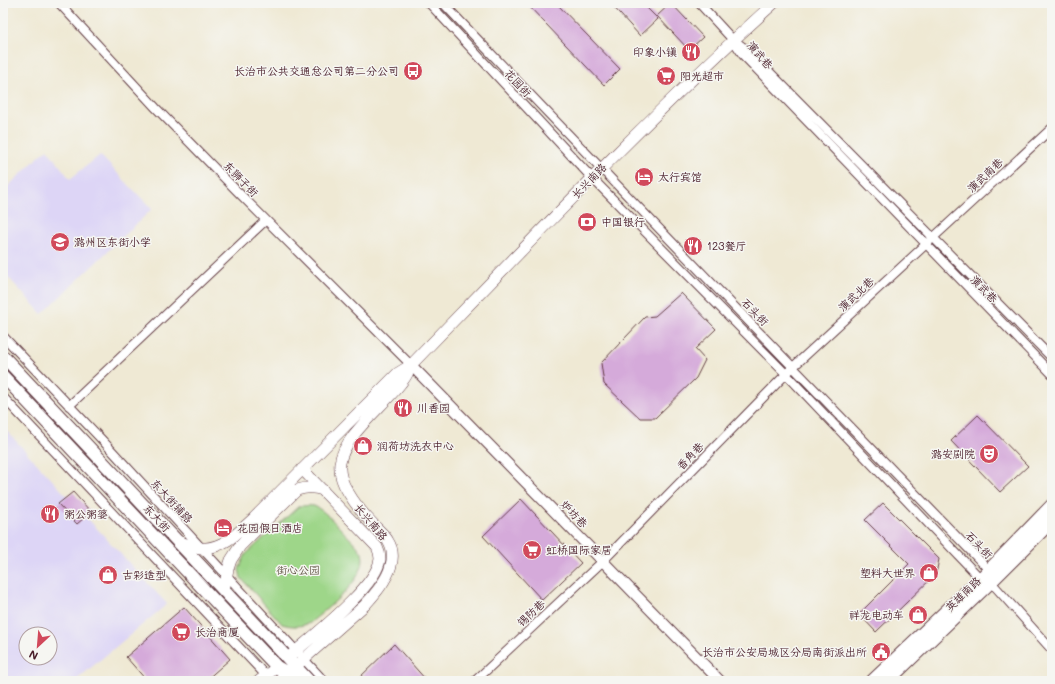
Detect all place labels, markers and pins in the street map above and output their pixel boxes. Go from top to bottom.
restaurant icon: 印象小镇 [680,41,702,63]
place label: 印象小镇 [633,44,677,59]
bus stop icon: 长治市公共交通总公司第二分公司 [402,60,424,82]
place label: 长治市公共交通总公司第二分公司 [234,63,399,78]
supermarket icon: 阳光超市 [655,65,677,87]
place label: 阳光超市 [680,68,724,83]
hotel icon: 太行宾馆 [633,166,655,188]
place label: 太行宾馆 [658,169,702,184]
bank icon: 中国银行 [576,211,598,233]
place label: 中国银行 [601,214,645,229]
school or university icon: 潞州区东街小学 [49,231,71,253]
place label: 潞州区东街小学 [74,234,151,249]
restaurant icon: 123餐厅 [682,235,704,257]
place label: 123餐厅 [707,238,747,253]
restaurant icon: 川香园 [392,397,414,419]
place label: 川香园 [417,400,450,415]
shop icon: 润荷坊洗衣中心 [352,435,374,457]
place label: 润荷坊洗衣中心 [377,438,454,453]
theatre icon: 潞安剧院 [978,443,1000,465]
place label: 潞安剧院 [931,446,975,461]
restaurant icon: 粥公粥婆 [39,503,61,525]
place label: 粥公粥婆 [64,506,108,521]
hotel icon: 花园假日酒店 [212,517,234,539]
place label: 花园假日酒店 [237,520,303,535]
supermarket icon: 虹桥国际家居 [521,539,543,561]
place label: 虹桥国际家居 [546,542,612,557]
shop icon: 塑料大世界 [918,562,940,584]
shop icon: 古彩造型 [97,564,119,586]
place label: 塑料大世界 [860,565,915,580]
place label: 古彩造型 [122,567,166,582]
shop icon: 祥龙电动车 [907,604,929,626]
place label: 祥龙电动车 [849,607,904,622]
supermarket icon: 长治商厦 [170,621,192,643]
place label: 长治商厦 [195,624,239,639]
public building icon: 长治市公安局城区分局南街派出所 [870,641,892,663]
place label: 长治市公安局城区分局南街派出所 [702,644,867,659]

